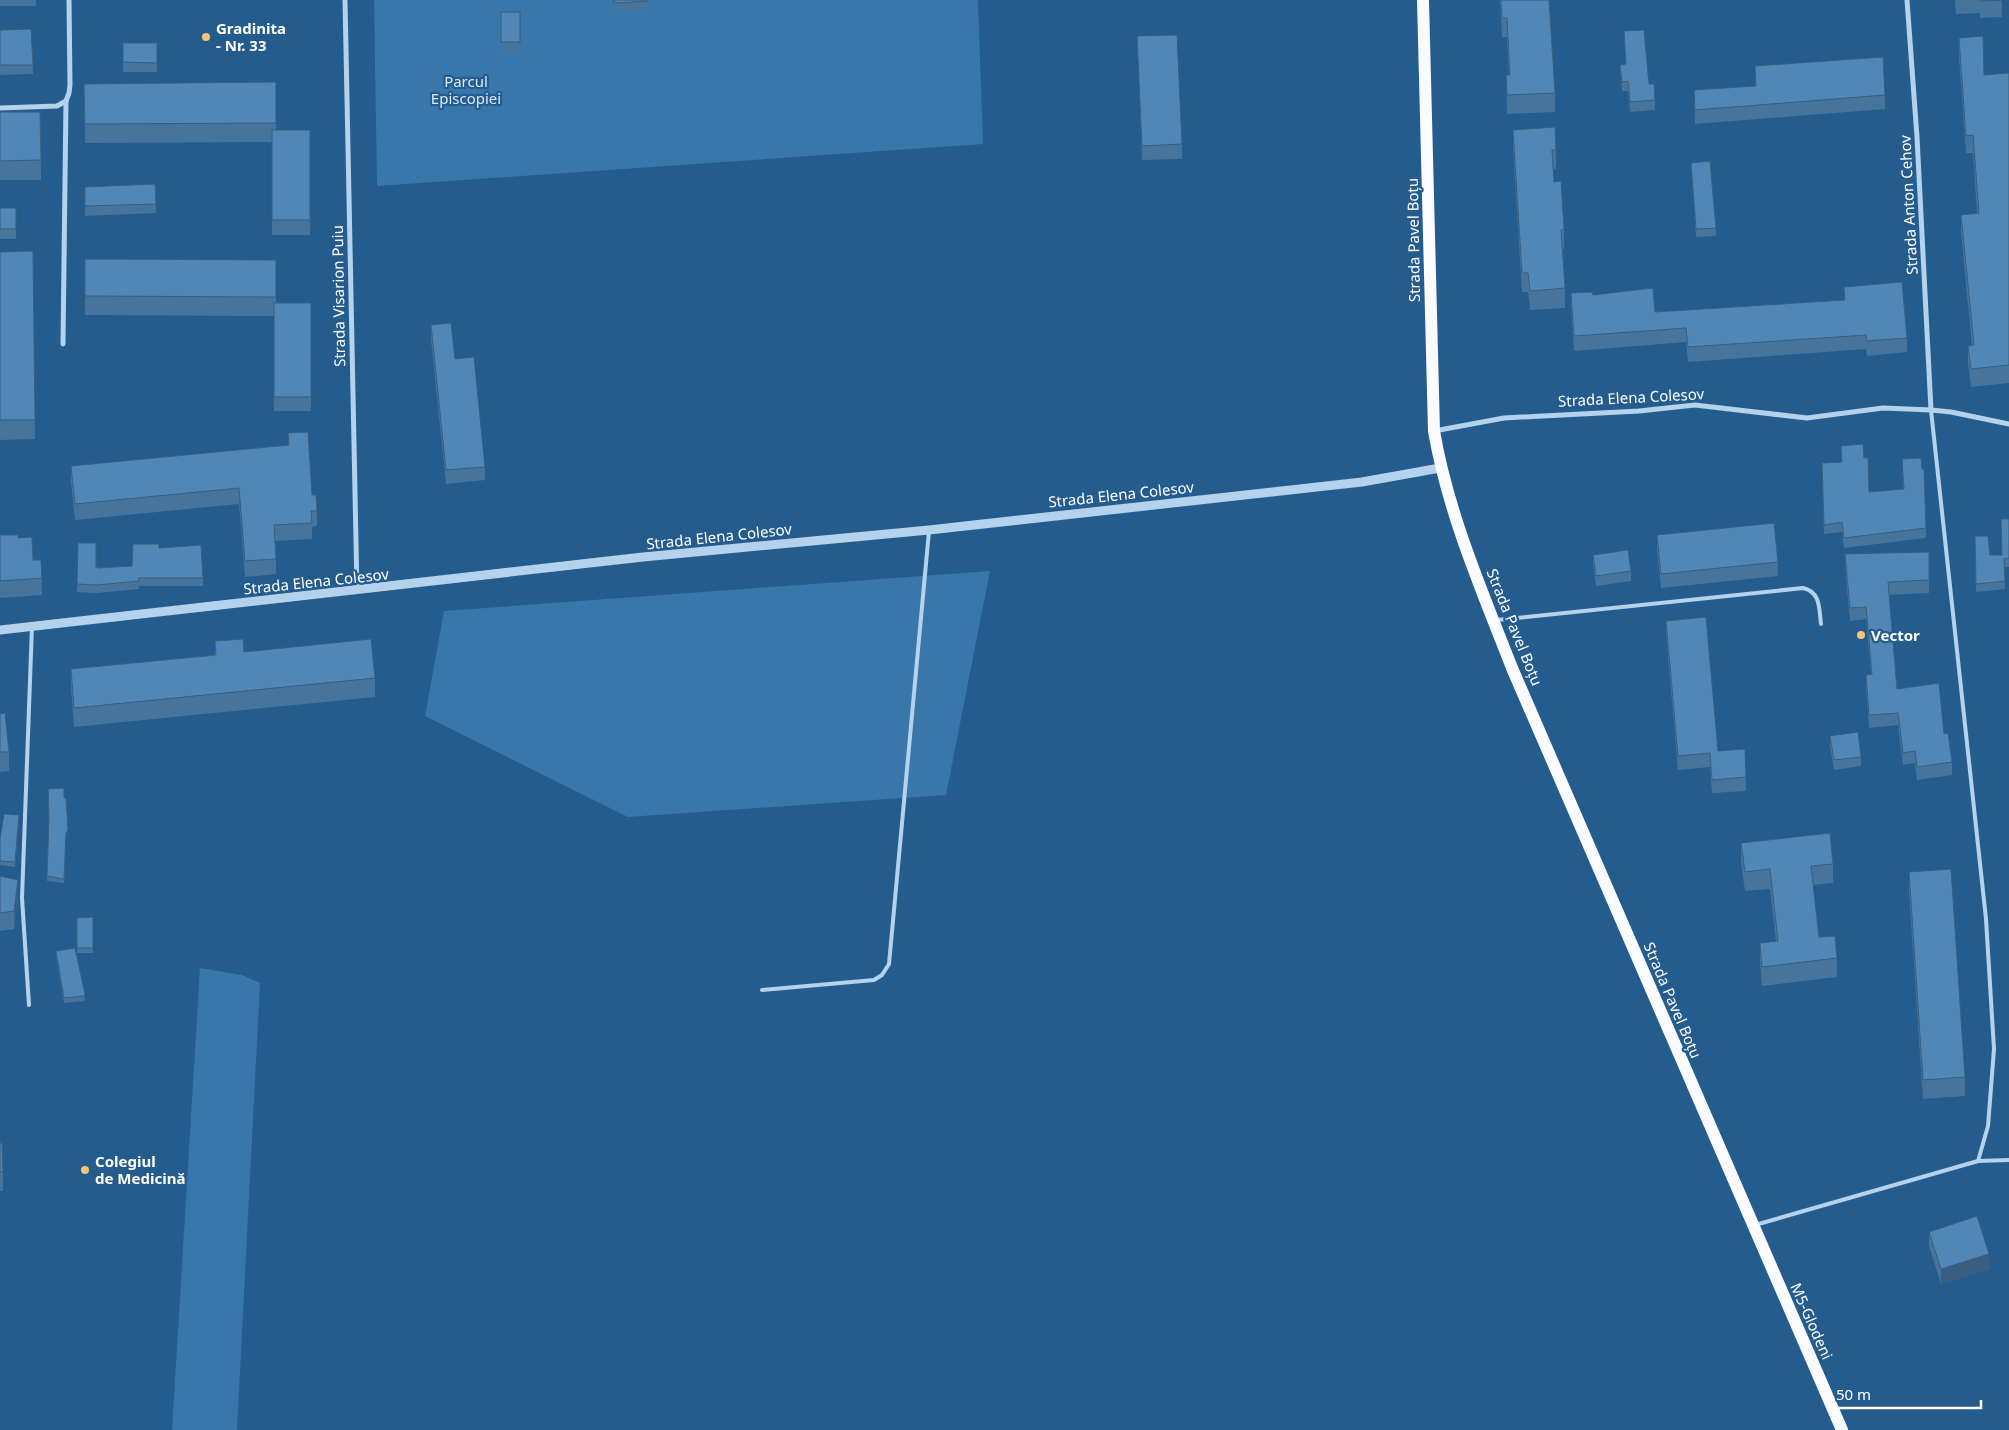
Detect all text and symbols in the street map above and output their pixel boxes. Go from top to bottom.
place label: Gradinita - Nr. 33 [216,18,286,55]
marker: Gradinita - Nr. 33 [200,31,212,43]
park label: Parcul Episcopiei [431,71,501,108]
street label: Strada Anton Cehov [1894,134,1922,275]
street label: Strada Pavel Boțu [1402,178,1424,302]
street label: Strada Visarion Puiu [327,225,349,367]
street label: Strada Elena Colesov [1557,383,1705,411]
street label: Strada Elena Colesov [1047,476,1195,512]
street label: Strada Elena Colesov [645,518,793,554]
street label: Strada Elena Colesov [242,563,390,599]
street label: Strada Pavel Boțu [1482,566,1548,688]
place label: Vector [1871,625,1920,645]
marker: Vector [1855,629,1867,641]
street label: Strada Pavel Boțu [1639,939,1707,1061]
place label: Colegiul de Medicină [95,1151,185,1188]
marker: Colegiul de Medicină [79,1164,91,1176]
street label: M5-Glodeni [1786,1280,1838,1362]
scale bar [1829,1378,1982,1410]
text: 50 m [1836,1384,1871,1404]

